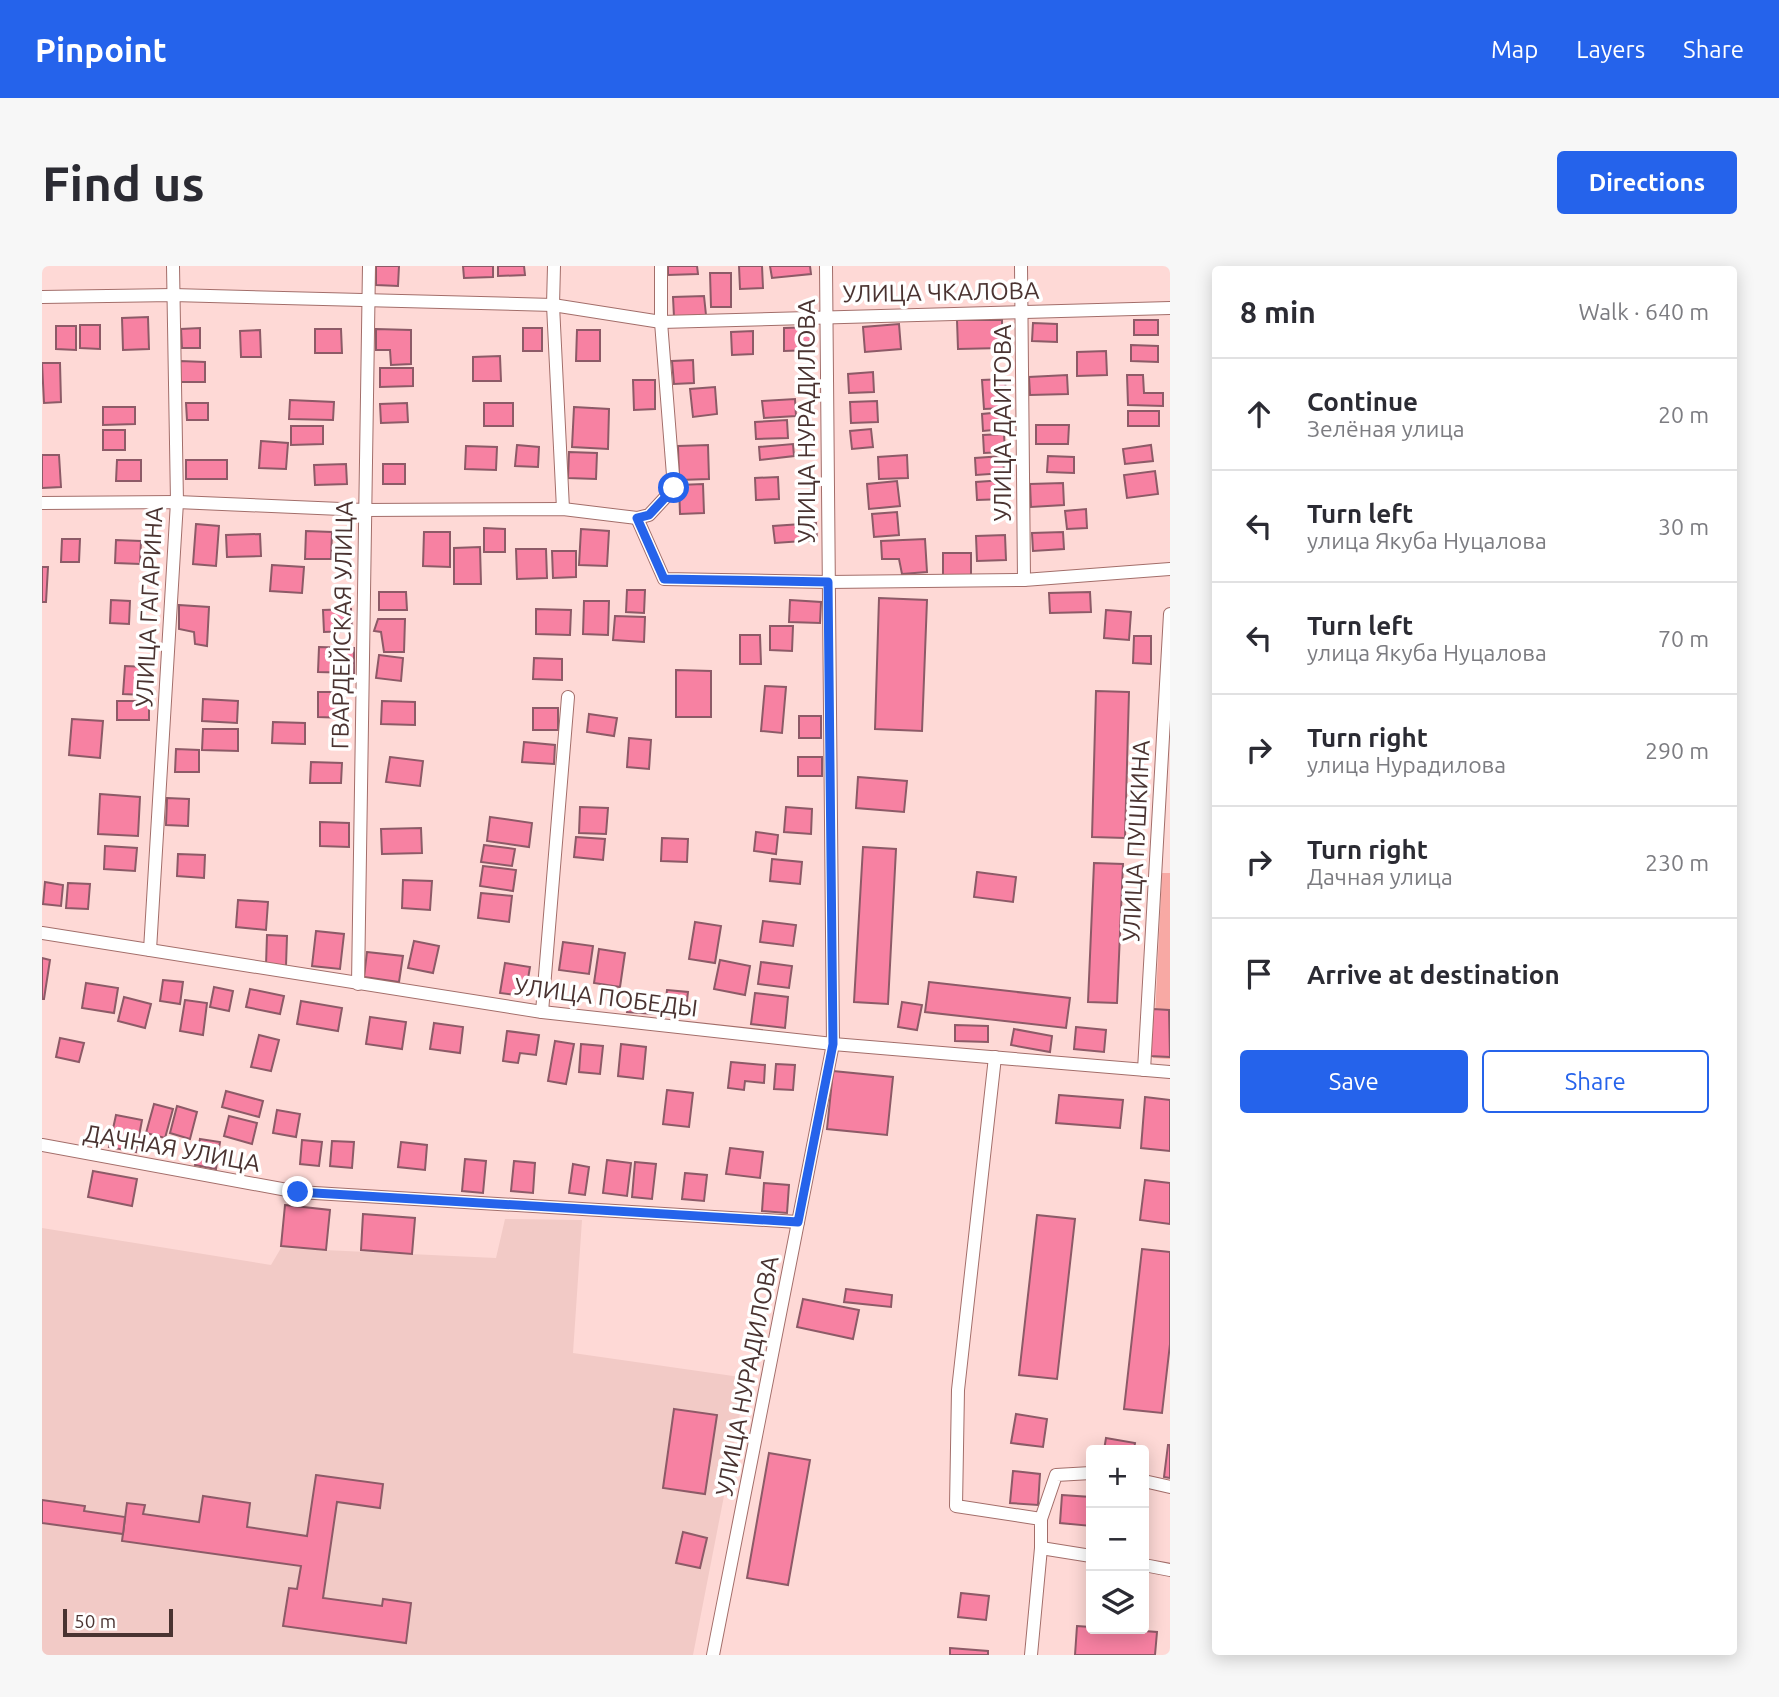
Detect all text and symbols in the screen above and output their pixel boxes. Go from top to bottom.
text: Pinpoint [35,31,167,68]
text: Map [1491,36,1538,63]
text: Layers [1576,36,1645,63]
text: Share [1683,36,1744,63]
button: Directions [1557,151,1737,214]
text: Find us [42,155,205,210]
street label: УЛИЦА ЧКАЛОВА [842,277,1040,307]
text: 8 min [1240,295,1316,329]
street label: УЛИЦА НУРАДИЛОВА [793,298,820,543]
text: Walk · 640 m [1578,299,1709,324]
street label: УЛИЦА ДАИТОВА [989,324,1016,522]
text: Continue [1307,387,1418,416]
icon: ahead [1240,395,1278,433]
text: 20 m [1658,402,1709,427]
text: Зелёная улица [1307,416,1465,441]
route start [658,472,689,503]
text: Turn left [1307,499,1413,528]
street label: ГВАРДЕЙСКАЯ УЛИЦА [325,500,358,750]
street label: УЛИЦА ГАГАРИНА [130,505,168,708]
icon: left [1240,507,1278,545]
text: 30 m [1658,514,1709,539]
text: улица Якуба Нуцалова [1307,528,1547,553]
text: Turn left [1307,611,1413,640]
icon: left [1240,619,1278,657]
text: 70 m [1658,626,1709,651]
text: улица Якуба Нуцалова [1307,640,1547,665]
text: Turn right [1307,723,1428,752]
icon: right [1240,731,1278,769]
text: 290 m [1645,738,1709,763]
street label: УЛИЦА ПУШКИНА [1117,739,1155,943]
text: улица Нурадилова [1307,752,1506,777]
text: Turn right [1307,835,1428,864]
icon: right [1240,843,1278,881]
text: 230 m [1645,850,1709,875]
text: Дачная улица [1307,864,1453,889]
icon: arrive [1240,955,1278,993]
text: Arrive at destination [1307,960,1560,989]
street label: УЛИЦА ПОБЕДЫ [513,972,699,1022]
button: Save [1240,1050,1468,1113]
button: Share [1482,1050,1709,1113]
street label: ДАЧНАЯ УЛИЦА [82,1119,263,1177]
route end [282,1176,313,1207]
street label: УЛИЦА НУРАДИЛОВА [710,1253,784,1499]
map controls [1086,1445,1149,1634]
button: + [1086,1445,1149,1508]
button: − [1086,1508,1149,1571]
button: layers [1086,1571,1149,1634]
scale bar [63,1606,173,1638]
text: 50 m [74,1610,116,1632]

